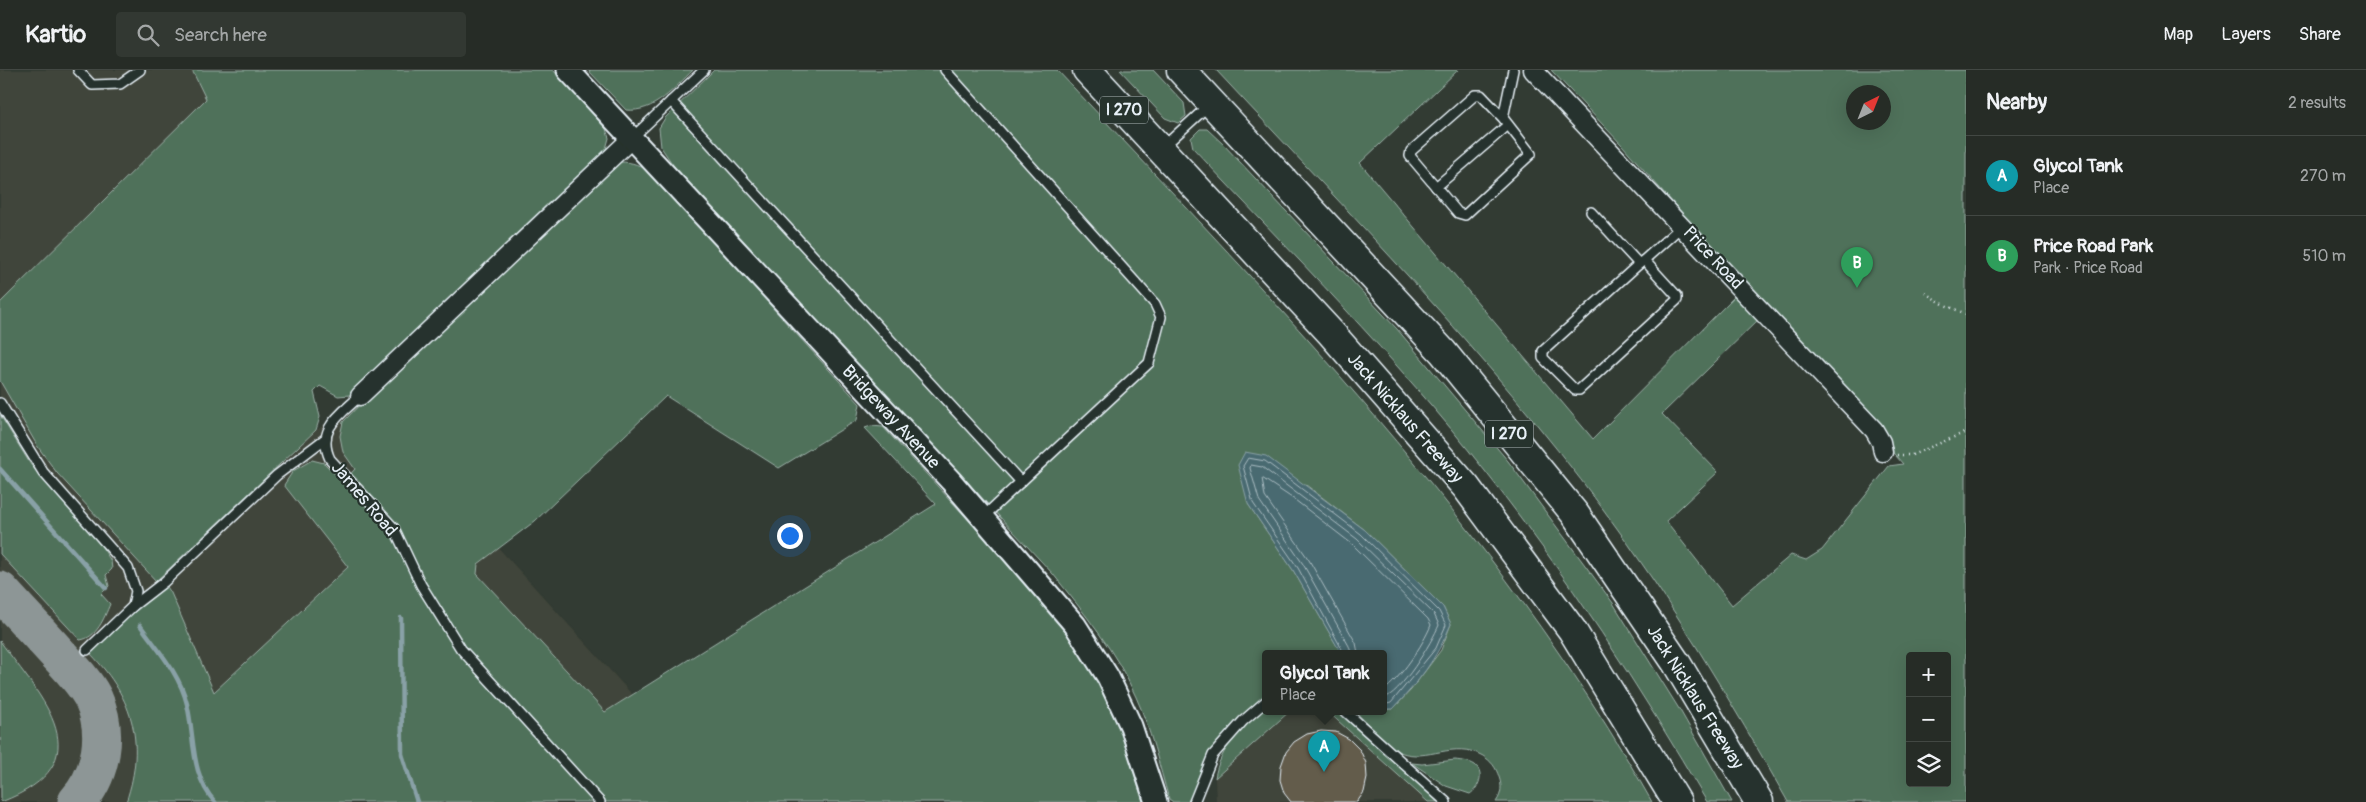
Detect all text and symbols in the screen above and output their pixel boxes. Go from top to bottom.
search box [116,12,466,57]
text: Kartio [25,20,86,49]
icon: search [134,21,162,49]
text: Search here [174,23,267,47]
text: Map [2164,23,2193,46]
text: Layers [2221,23,2271,46]
text: Share [2299,23,2341,46]
north arrow [1846,85,1891,130]
text: Nearby [1986,89,2047,116]
text: 2 results [2288,93,2346,113]
road number: I 270 [1100,96,1148,124]
text: Glycol Tank [2033,154,2123,178]
text: A [1997,166,2007,186]
text: 270 m [2300,166,2346,186]
text: Place [2033,178,2069,198]
street label: Price Road [1678,221,1748,295]
text: Price Road Park [2033,234,2153,258]
text: B [1997,246,2007,266]
text: 510 m [2302,246,2346,266]
pin: B [1841,247,1873,288]
text: Park · Price Road [2033,258,2143,278]
street label: Jack Nicklaus Freeway [1342,348,1468,488]
street label: Bridgeway Avenue [837,360,945,474]
road number: I 270 [1485,420,1533,448]
street label: James Road [326,457,402,541]
your location [777,523,803,549]
street label: Jack Nicklaus Freeway [1641,621,1749,774]
popup [1262,650,1387,715]
map controls [1906,652,1951,787]
button: + [1906,652,1951,697]
text: Glycol Tank [1280,661,1369,685]
text: Place [1280,685,1316,705]
button: − [1906,697,1951,742]
pin: A [1308,731,1340,772]
button: layers [1906,742,1951,787]

